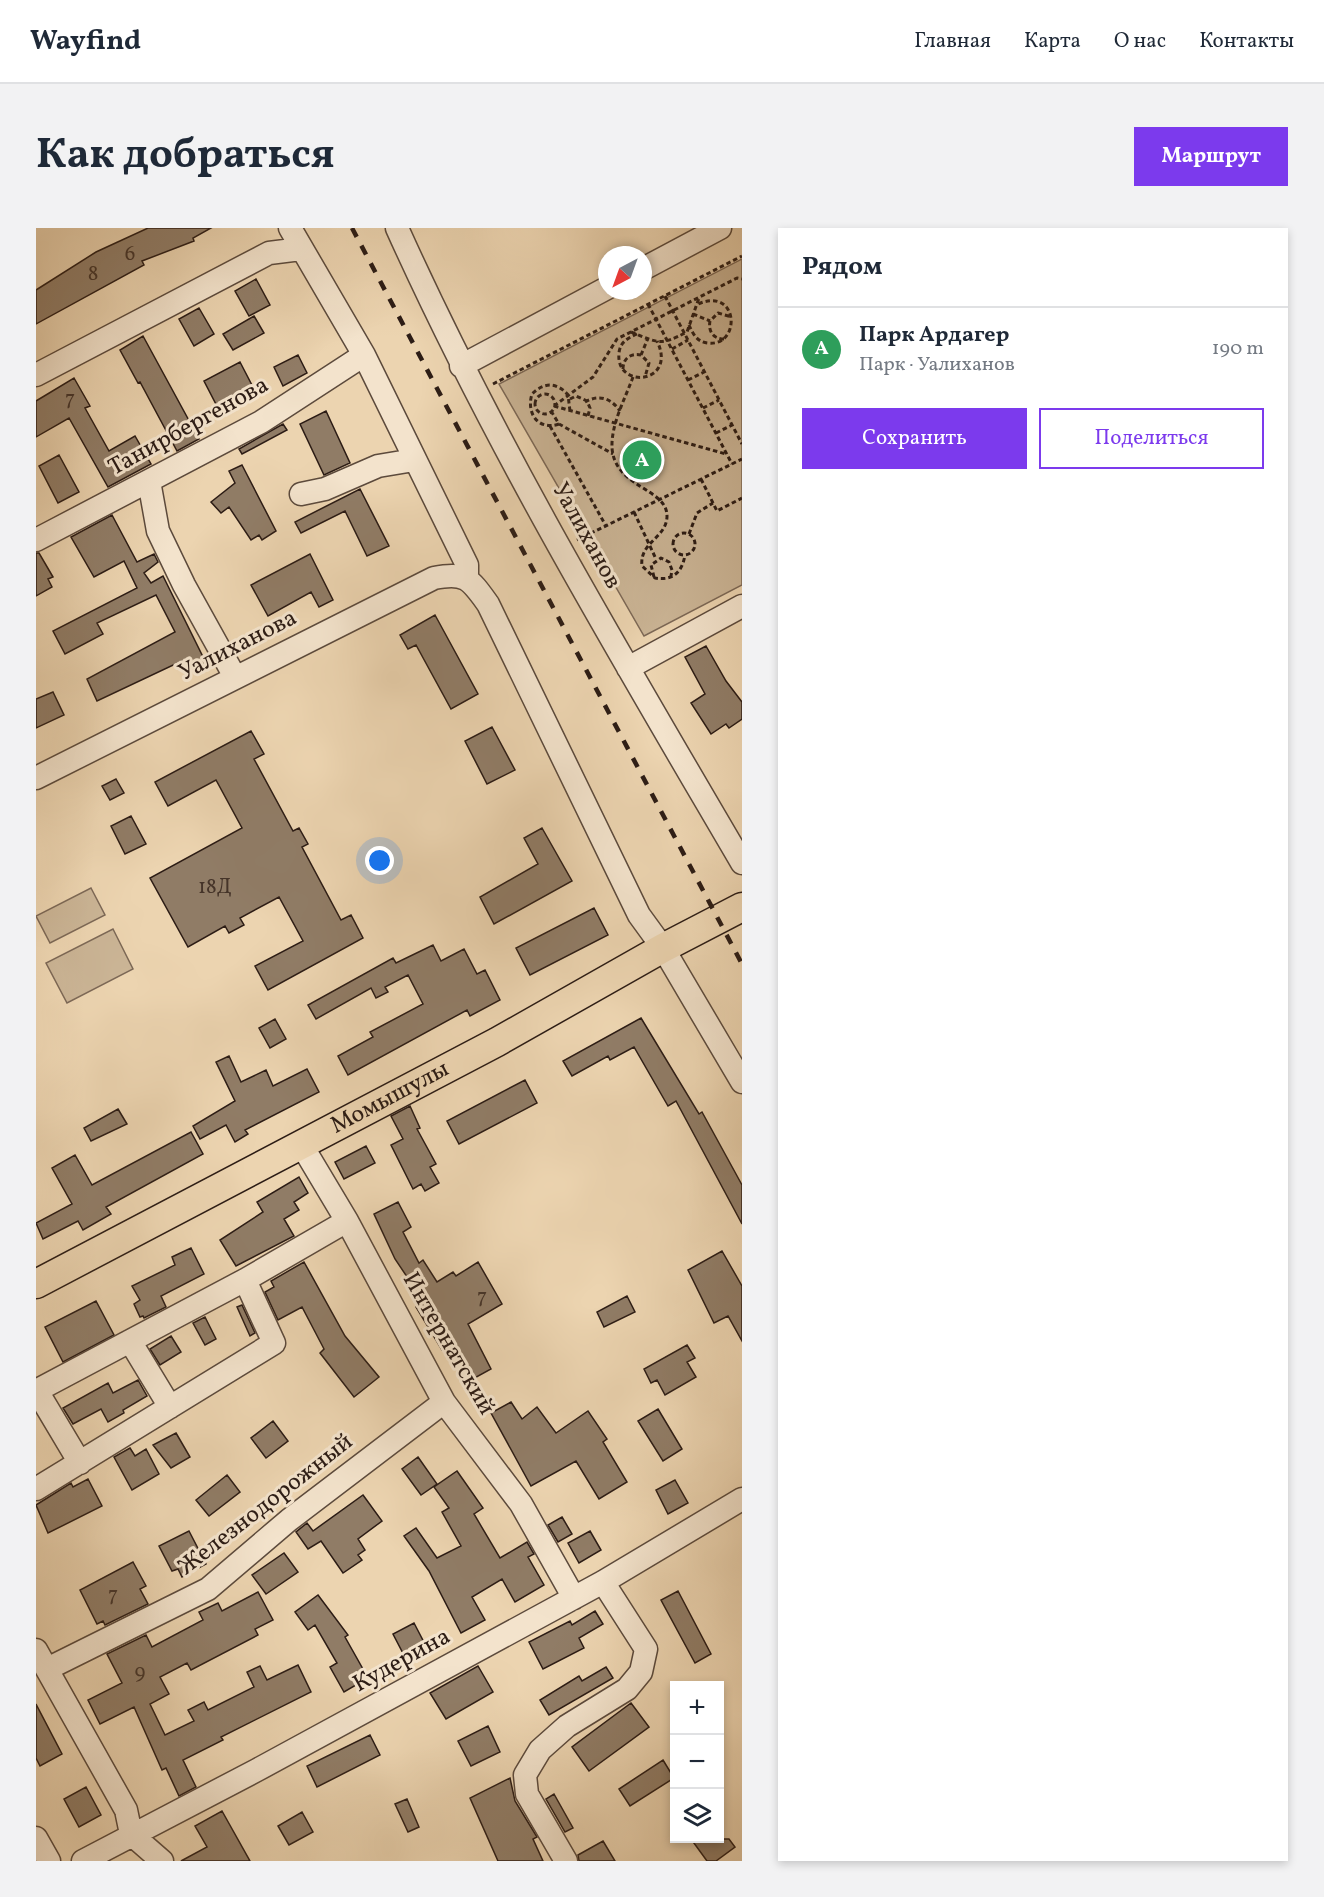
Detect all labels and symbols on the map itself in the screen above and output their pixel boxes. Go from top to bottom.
house number: 6 [125,240,135,269]
north arrow [598,246,652,300]
house number: 8 [88,260,98,289]
street label: Танирбергенова [103,369,275,485]
house number: 7 [65,385,75,414]
pin: A [622,438,662,482]
street label: Уалиханов [543,477,629,595]
street label: Уалиханова [173,602,303,690]
your location [365,846,394,875]
house number: 18Д [198,873,232,902]
street label: Момышулы [325,1053,456,1143]
street label: Интернатский [393,1266,503,1422]
house number: 7 [477,1283,487,1312]
street label: Железнодорожный [171,1426,361,1584]
house number: 7 [108,1581,118,1610]
street label: Кудерина [347,1620,457,1702]
house number: 9 [135,1658,146,1687]

